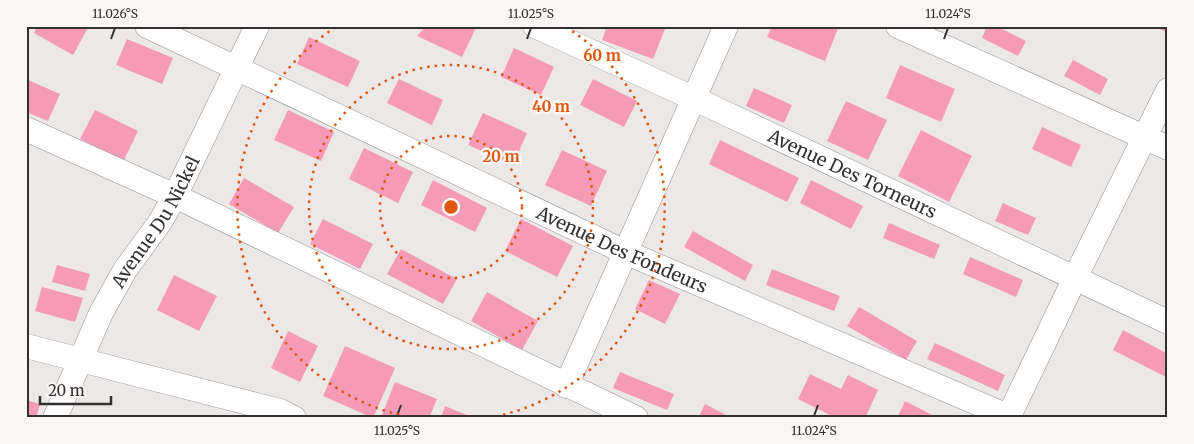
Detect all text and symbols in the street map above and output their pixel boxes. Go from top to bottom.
text: 11.026°S [92,6,138,21]
text: 11.025°S [508,6,554,21]
text: 11.024°S [925,6,971,21]
text: 60 m [583,46,621,65]
text: 40 m [532,97,570,116]
street label: Avenue Des Torneurs [764,123,941,223]
text: 20 m [482,147,520,166]
street label: Avenue Du Nickel [105,152,204,293]
centre of rings [442,198,460,216]
street label: Avenue Des Fondeurs [532,200,711,298]
scale bar [40,374,111,406]
text: 20 m [48,381,85,400]
text: 11.025°S [374,423,420,438]
text: 11.024°S [791,423,837,438]

